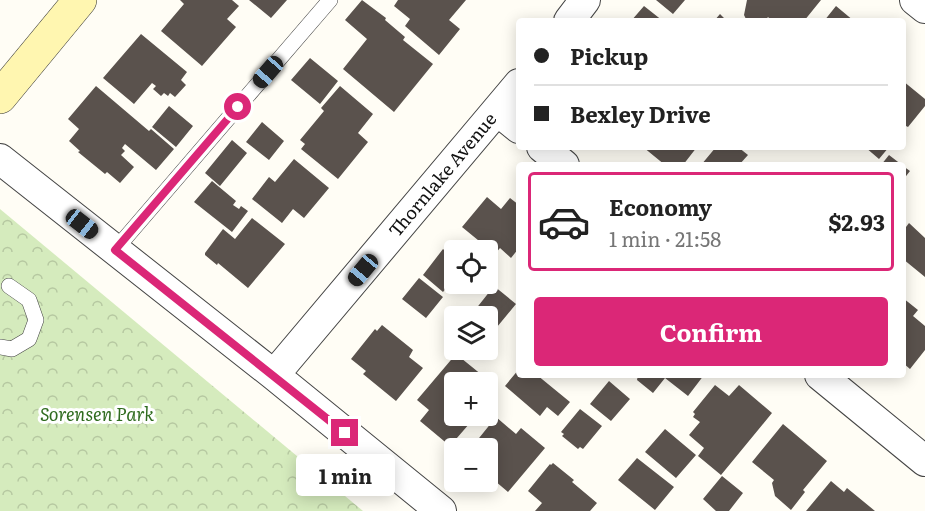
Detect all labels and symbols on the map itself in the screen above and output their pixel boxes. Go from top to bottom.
car [249,53,287,91]
route start [224,93,251,120]
street label: Thornlake Avenue [382,106,502,242]
car [62,206,102,242]
car [345,250,381,290]
park label: Sorensen Park [40,400,154,427]
route end [331,419,358,446]
callout: 1 min [296,454,394,496]

